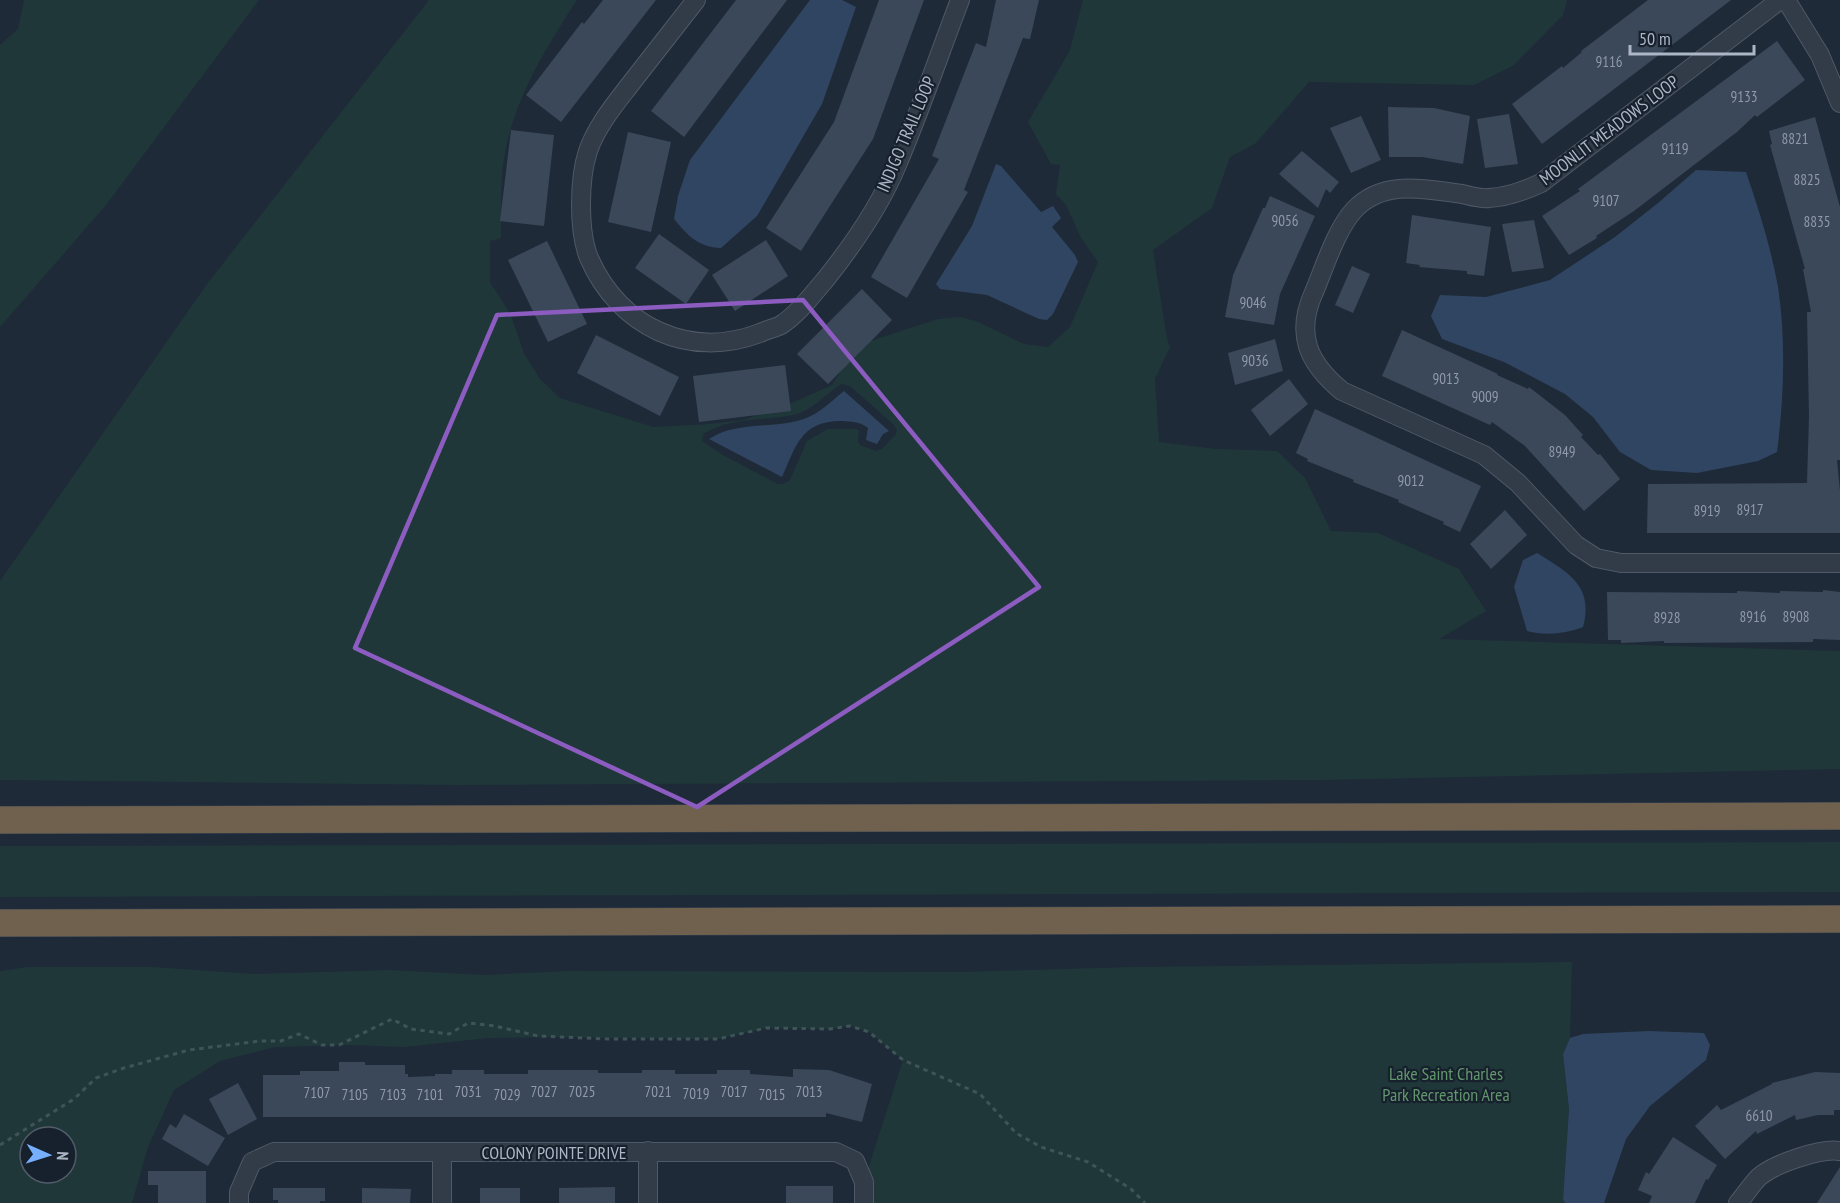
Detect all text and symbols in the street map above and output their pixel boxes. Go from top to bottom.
scale bar [1630,18,1754,56]
text: 50 m [1639,27,1671,50]
house number: 9116 [1595,52,1623,71]
street label: MOONLIT MEADOWS LOOP [1535,70,1683,190]
street label: INDIGO TRAIL LOOP [871,73,941,195]
house number: 9133 [1730,87,1758,106]
house number: 8821 [1781,129,1809,148]
house number: 9119 [1661,139,1689,158]
house number: 8825 [1793,170,1821,189]
house number: 9107 [1592,191,1620,210]
house number: 9056 [1271,211,1299,230]
house number: 8835 [1803,212,1831,231]
house number: 9046 [1239,293,1267,312]
house number: 9036 [1241,351,1269,370]
house number: 9013 [1432,369,1460,388]
house number: 9009 [1471,387,1499,406]
house number: 8949 [1548,442,1576,461]
house number: 9012 [1397,471,1425,490]
house number: 8917 [1736,500,1764,519]
house number: 8919 [1693,501,1721,520]
house number: 8916 [1739,607,1767,626]
house number: 8908 [1782,607,1810,626]
house number: 8928 [1653,608,1681,627]
park label: Lake Saint Charles Park Recreation Area [1382,1062,1510,1106]
house number: 7031 [454,1082,482,1101]
house number: 7027 [530,1082,558,1101]
house number: 7025 [568,1082,596,1101]
house number: 7021 [644,1082,672,1101]
house number: 7017 [720,1082,748,1101]
house number: 7013 [795,1082,823,1101]
house number: 7107 [303,1083,331,1102]
house number: 7019 [682,1084,710,1103]
house number: 7105 [341,1085,369,1104]
house number: 7103 [379,1085,407,1104]
house number: 7101 [416,1085,444,1104]
house number: 7029 [493,1085,521,1104]
house number: 7015 [758,1085,786,1104]
house number: 6610 [1745,1106,1773,1125]
north arrow [18,1125,78,1185]
street label: COLONY POINTE DRIVE [482,1141,626,1164]
text: N [53,1151,73,1161]

